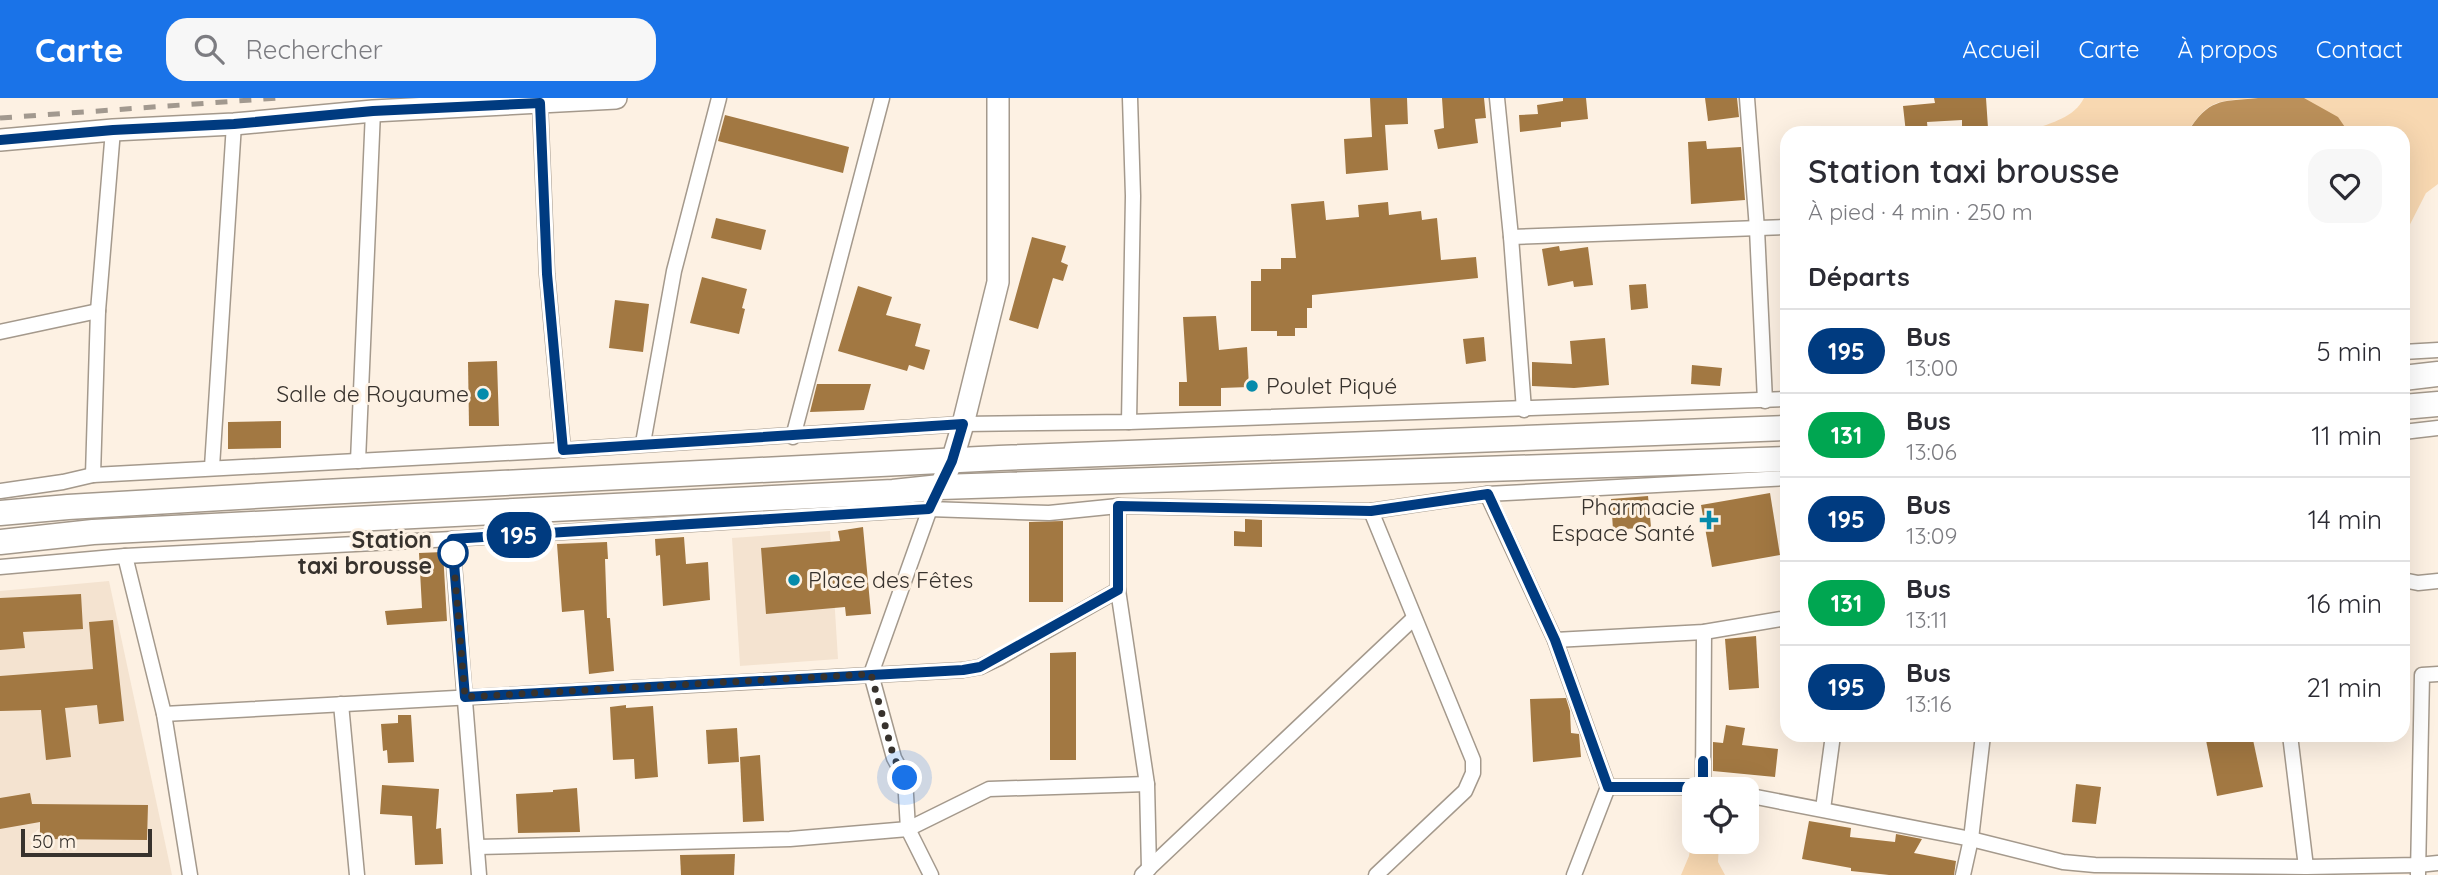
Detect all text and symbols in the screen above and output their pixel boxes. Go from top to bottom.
search box [166,18,656,81]
text: Carte [35,29,124,70]
icon: search [190,30,228,68]
text: Rechercher [246,33,383,66]
text: Accueil [1962,34,2041,64]
text: Carte [2079,34,2140,64]
text: À propos [2178,34,2278,64]
text: Contact [2316,34,2403,64]
button: heart [2308,149,2382,223]
text: Station taxi brousse [1808,150,2120,191]
text: À pied · 4 min · 250 m [1808,197,2033,226]
text: Départs [1808,260,1910,293]
text: Bus [1906,320,1951,353]
text: 5 min [2316,335,2382,368]
text: 195 [1828,336,1865,366]
text: 13:00 [1906,353,1958,382]
place label: Poulet Piqué [1266,371,1397,400]
marker: Poulet Piqué [1244,378,1260,394]
place label: Salle de Royaume [276,379,469,408]
marker: Salle de Royaume [475,386,491,402]
text: Bus [1906,404,1951,437]
text: 11 min [2311,419,2382,452]
text: 131 [1831,420,1862,450]
text: 13:06 [1906,437,1957,466]
text: Bus [1906,488,1951,521]
place label: Pharmacie Espace Santé [1551,492,1695,547]
text: 14 min [2308,503,2382,536]
text: 195 [1828,504,1865,534]
line badge: 195 [479,512,559,558]
marker: Pharmacie Espace Santé [1701,512,1717,528]
text: 195 [501,520,537,550]
text: 13:09 [1906,521,1957,550]
place label: Station taxi brousse [298,525,432,580]
marker: Station taxi brousse [438,538,468,568]
place label: Place des Fêtes [808,565,973,594]
marker: Place des Fêtes [786,572,802,588]
text: Bus [1906,572,1951,605]
text: 16 min [2307,587,2382,620]
text: 131 [1831,588,1862,618]
text: 13:11 [1906,605,1948,634]
text: Bus [1906,656,1951,689]
text: 21 min [2307,671,2382,704]
text: 195 [1828,672,1865,702]
text: 13:16 [1906,689,1952,718]
your location [887,760,922,795]
map controls [1682,777,1759,854]
button: locate [1682,777,1759,854]
scale bar [21,826,152,858]
text: 50 m [32,829,76,853]

